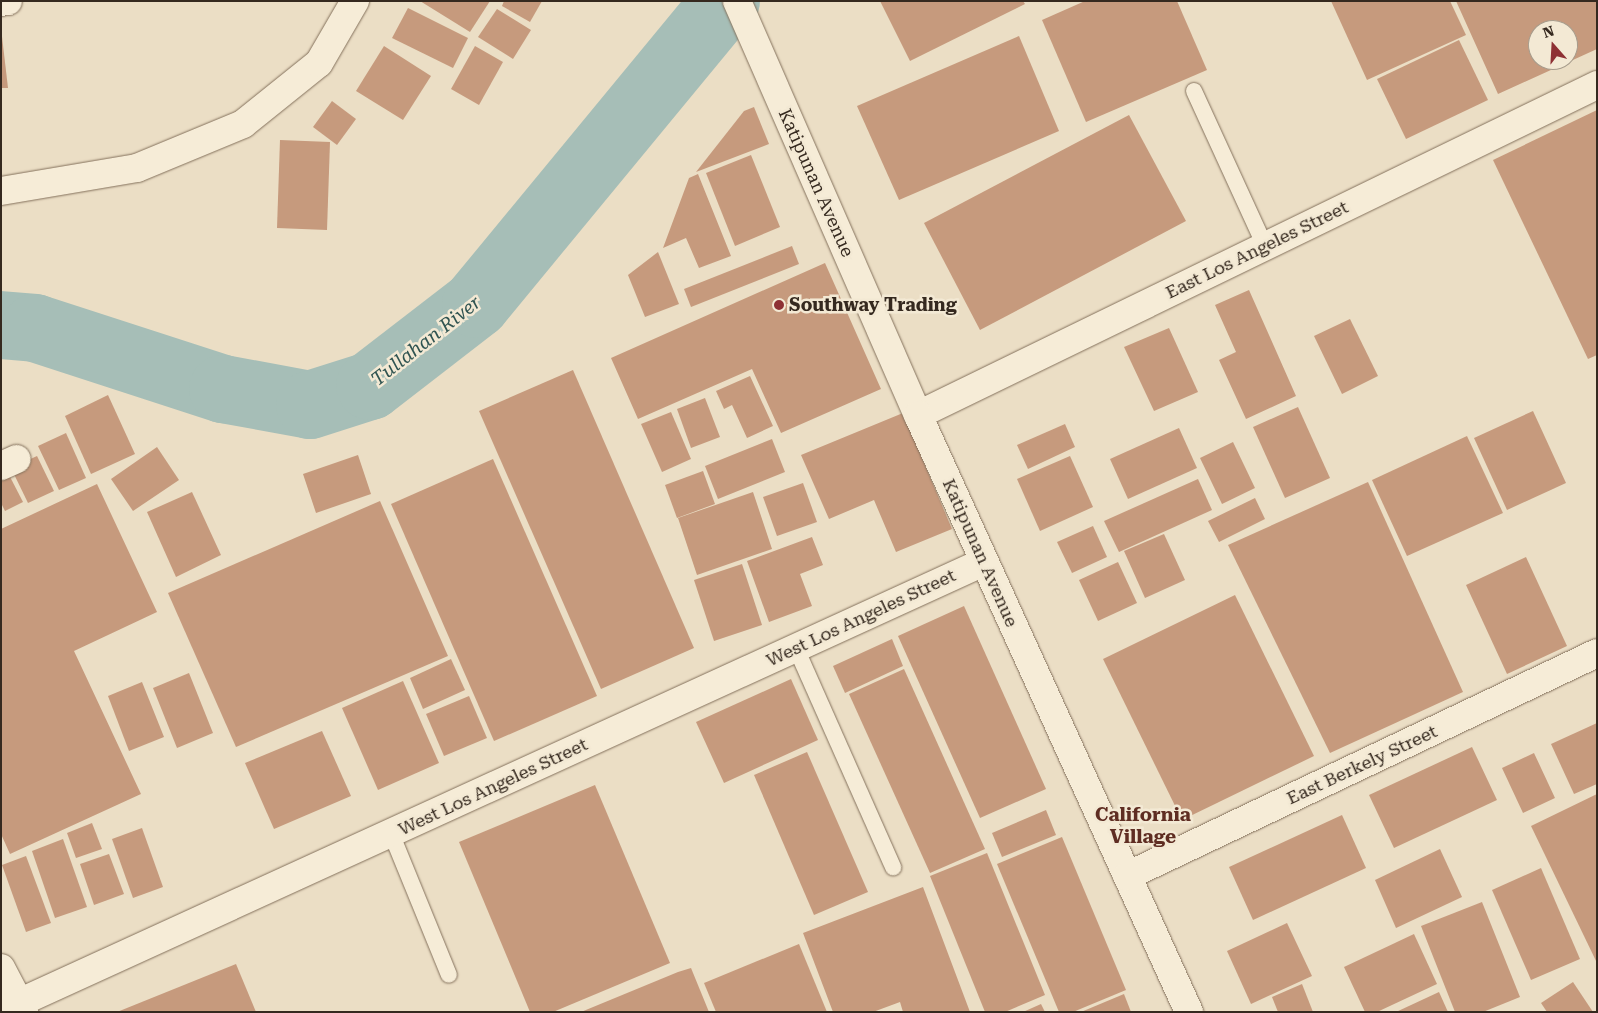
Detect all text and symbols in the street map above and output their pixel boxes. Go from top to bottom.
north arrow [1528,20,1578,70]
text: N [1541,22,1556,41]
street label: Katipunan Avenue [774,106,858,260]
street label: East Los Angeles Street [1162,196,1352,304]
water label: Tullahan River [367,291,485,391]
place label: Southway Trading [789,294,957,316]
marker: Southway Trading [773,299,785,311]
street label: Katipunan Avenue [938,476,1022,630]
street label: West Los Angeles Street [763,565,959,671]
street label: East Berkely Street [1283,721,1441,809]
street label: West Los Angeles Street [395,734,591,840]
district label: California Village [1095,804,1191,848]

